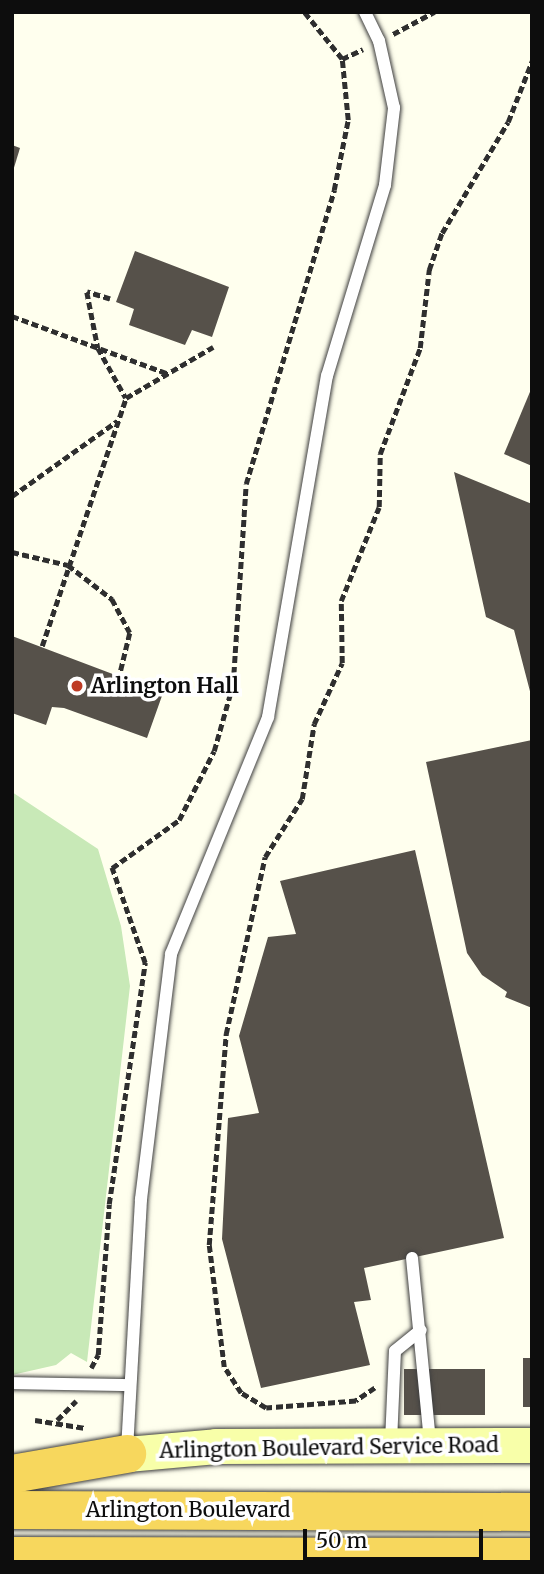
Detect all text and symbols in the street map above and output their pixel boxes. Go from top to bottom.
place label: Arlington Hall [91,673,239,699]
marker: Arlington Hall [69,678,85,694]
street label: Arlington Boulevard Service Road [159,1432,499,1464]
street label: Arlington Boulevard [86,1497,290,1523]
scale bar [306,1514,486,1558]
text: 50 m [316,1527,367,1554]

